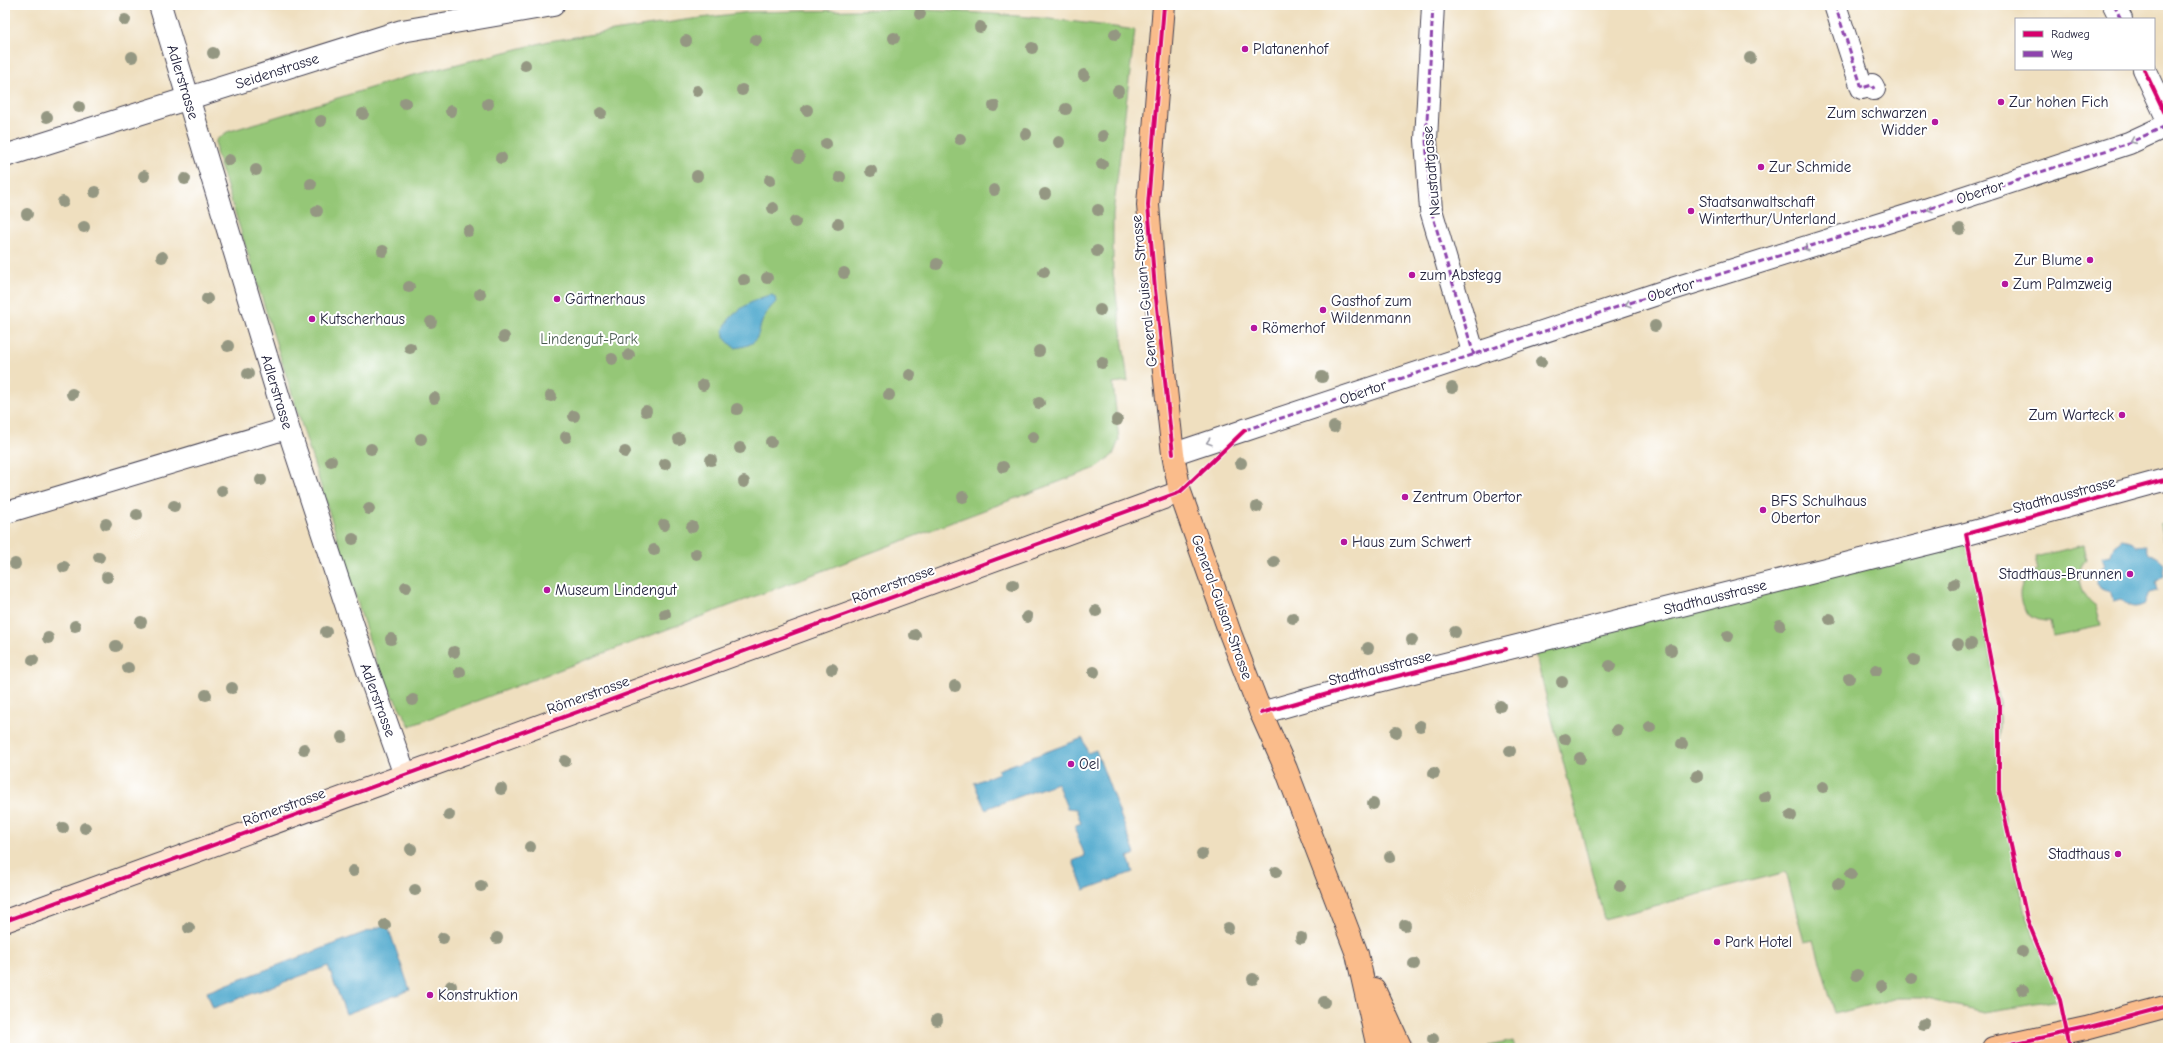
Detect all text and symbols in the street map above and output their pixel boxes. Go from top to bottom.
legend [2015,18,2155,70]
text: Radweg [2051,27,2090,41]
place label: Platanenhof [1253,40,1329,58]
street label: Adlerstrasse [163,42,203,122]
marker: Platanenhof [1240,44,1250,54]
text: Weg [2051,47,2073,61]
street label: Seidenstrasse [233,49,322,93]
place label: Zur hohen Fich [2009,93,2109,111]
marker: Zur hohen Fich [1996,97,2006,107]
place label: Zum schwarzen Widder [1827,104,1927,139]
marker: Zum schwarzen Widder [1930,117,1940,127]
street label: Neustadtgasse [1418,125,1444,217]
one-way arrow [2129,136,2137,144]
place label: Zur Schmide [1769,158,1852,176]
marker: Zur Schmide [1756,162,1766,172]
street label: Obertor [1954,176,2006,208]
place label: Staatsanwaltschaft Winterthur/Unterland [1699,193,1836,228]
one-way arrow [1926,204,1933,213]
marker: Staatsanwaltschaft Winterthur/Unterland [1686,206,1696,216]
street label: General-Guisan-Strasse [1127,214,1161,368]
one-way arrow [1802,243,1809,252]
place label: Zur Blume [2014,251,2082,269]
marker: Zur Blume [2085,255,2095,265]
place label: zum Abstegg [1420,266,1502,284]
marker: zum Abstegg [1407,270,1417,280]
street label: Obertor [1645,274,1697,306]
place label: Zum Palmzweig [2013,275,2112,293]
marker: Zum Palmzweig [2000,279,2010,289]
place label: Gärtnerhaus [565,290,645,308]
place label: Gasthof zum Wildenmann [1331,292,1412,327]
marker: Gärtnerhaus [552,294,562,304]
one-way arrow [1625,299,1632,307]
marker: Gasthof zum Wildenmann [1318,305,1328,315]
place label: Kutscherhaus [320,310,405,328]
marker: Kutscherhaus [307,314,317,324]
place label: Römerhof [1262,319,1325,337]
marker: Römerhof [1249,323,1259,333]
park label: Lindengut-Park [540,330,639,348]
street label: Adlerstrasse [257,352,297,432]
street label: Obertor [1337,376,1389,408]
place label: Zum Warteck [2029,406,2115,424]
marker: Zum Warteck [2117,410,2127,420]
one-way arrow [1206,437,1213,446]
street label: Stadthausstrasse [2011,473,2118,517]
place label: Zentrum Obertor [1413,488,1522,506]
marker: Zentrum Obertor [1400,492,1410,502]
place label: BFS Schulhaus Obertor [1771,492,1866,527]
marker: BFS Schulhaus Obertor [1758,505,1768,515]
street label: General-Guisan-Strasse [1187,532,1257,682]
place label: Haus zum Schwert [1352,533,1472,551]
marker: Haus zum Schwert [1339,537,1349,547]
street label: Römerstrasse [849,561,937,607]
place label: Stadthaus-Brunnen [1999,565,2122,583]
marker: Stadthaus-Brunnen [2125,569,2135,579]
street label: Stadthausstrasse [1662,575,1769,619]
place label: Museum Lindengut [555,581,678,599]
marker: Museum Lindengut [542,585,552,595]
street label: Stadthausstrasse [1327,646,1434,690]
street label: Adlerstrasse [356,661,400,740]
street label: Römerstrasse [544,672,632,718]
place label: Oel [1079,755,1099,773]
marker: Oel [1066,759,1076,769]
street label: Römerstrasse [240,784,328,830]
place label: Stadthaus [2048,845,2110,863]
marker: Stadthaus [2113,849,2123,859]
place label: Park Hotel [1725,933,1792,951]
marker: Park Hotel [1712,937,1722,947]
place label: Konstruktion [438,986,518,1004]
marker: Konstruktion [425,990,435,1000]

